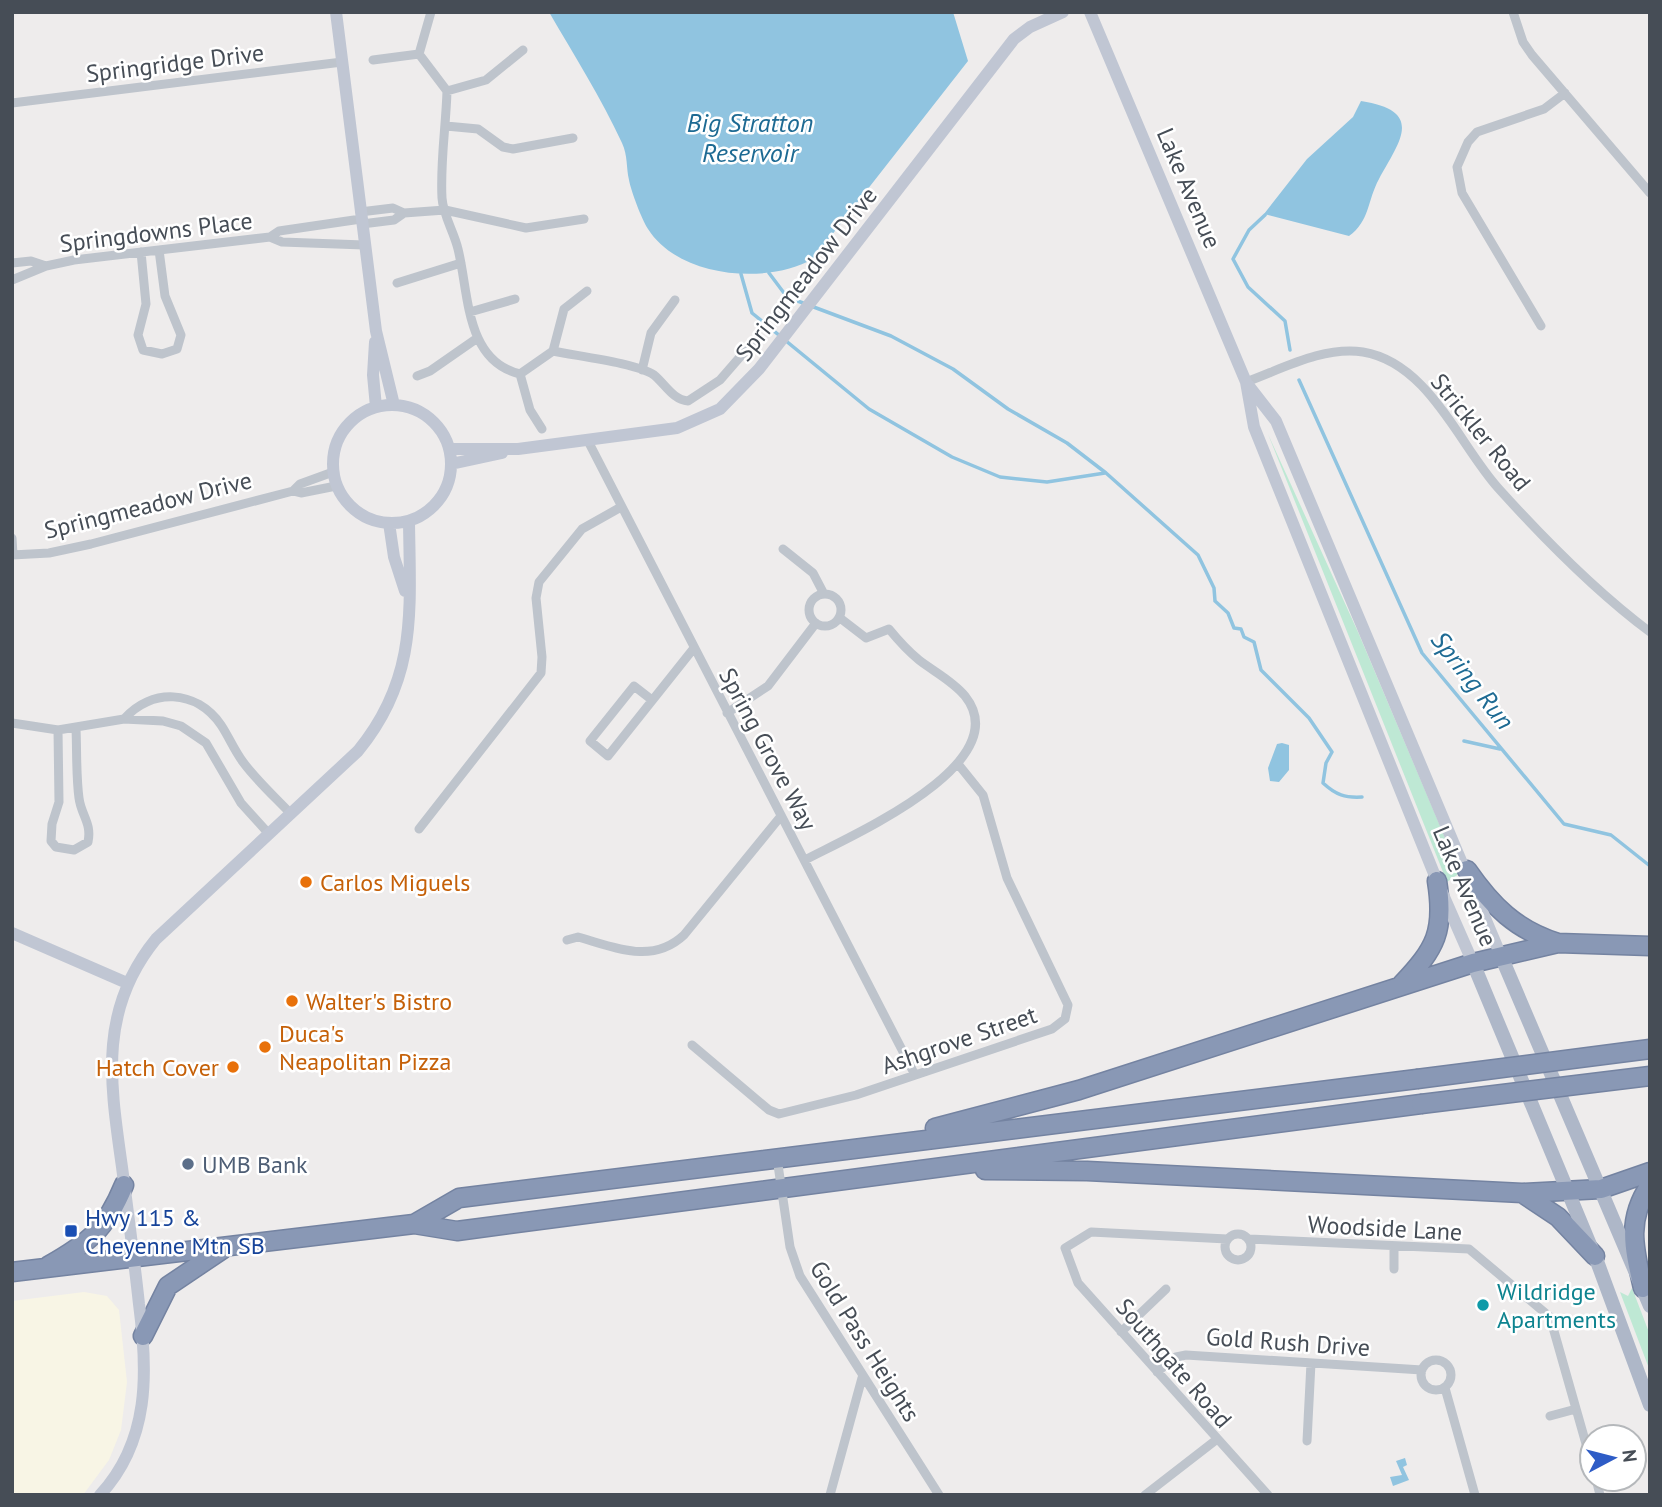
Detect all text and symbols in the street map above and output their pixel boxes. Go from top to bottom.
street label: Springridge Drive [84,37,266,89]
water label: Big Stratton Reservoir [687,106,813,169]
street label: Lake Avenue [1150,123,1228,253]
street label: Springmeadow Drive [728,181,884,367]
street label: Springdowns Place [58,205,254,259]
street label: Strickler Road [1424,367,1538,497]
street label: Springmeadow Drive [41,464,255,546]
water label: Spring Run [1424,624,1522,736]
street label: Spring Grove Way [712,662,824,836]
street label: Lake Avenue [1426,821,1504,951]
place label: Carlos Miguels [320,867,470,898]
marker: Carlos Miguels [298,874,314,890]
place label: Walter's Bistro [306,986,452,1017]
marker: Walter's Bistro [284,993,300,1009]
street label: Ashgrove Street [877,999,1041,1081]
place label: Duca's Neapolitan Pizza [279,1018,451,1077]
marker: Duca's Neapolitan Pizza [257,1039,273,1055]
place label: Hatch Cover [96,1052,219,1083]
marker: Hatch Cover [225,1059,241,1075]
place label: UMB Bank [202,1149,308,1180]
marker: UMB Bank [180,1156,196,1172]
place label: Hwy 115 & Cheyenne Mtn SB [85,1202,265,1261]
street label: Woodside Lane [1307,1208,1463,1248]
marker: Hwy 115 & Cheyenne Mtn SB [63,1223,79,1239]
street label: Gold Pass Heights [803,1255,927,1427]
place label: Wildridge Apartments [1497,1276,1616,1335]
street label: Southgate Road [1109,1292,1239,1434]
marker: Wildridge Apartments [1475,1297,1491,1313]
street label: Gold Rush Drive [1205,1321,1371,1363]
north arrow [1578,1423,1648,1493]
text: N [1617,1448,1643,1464]

